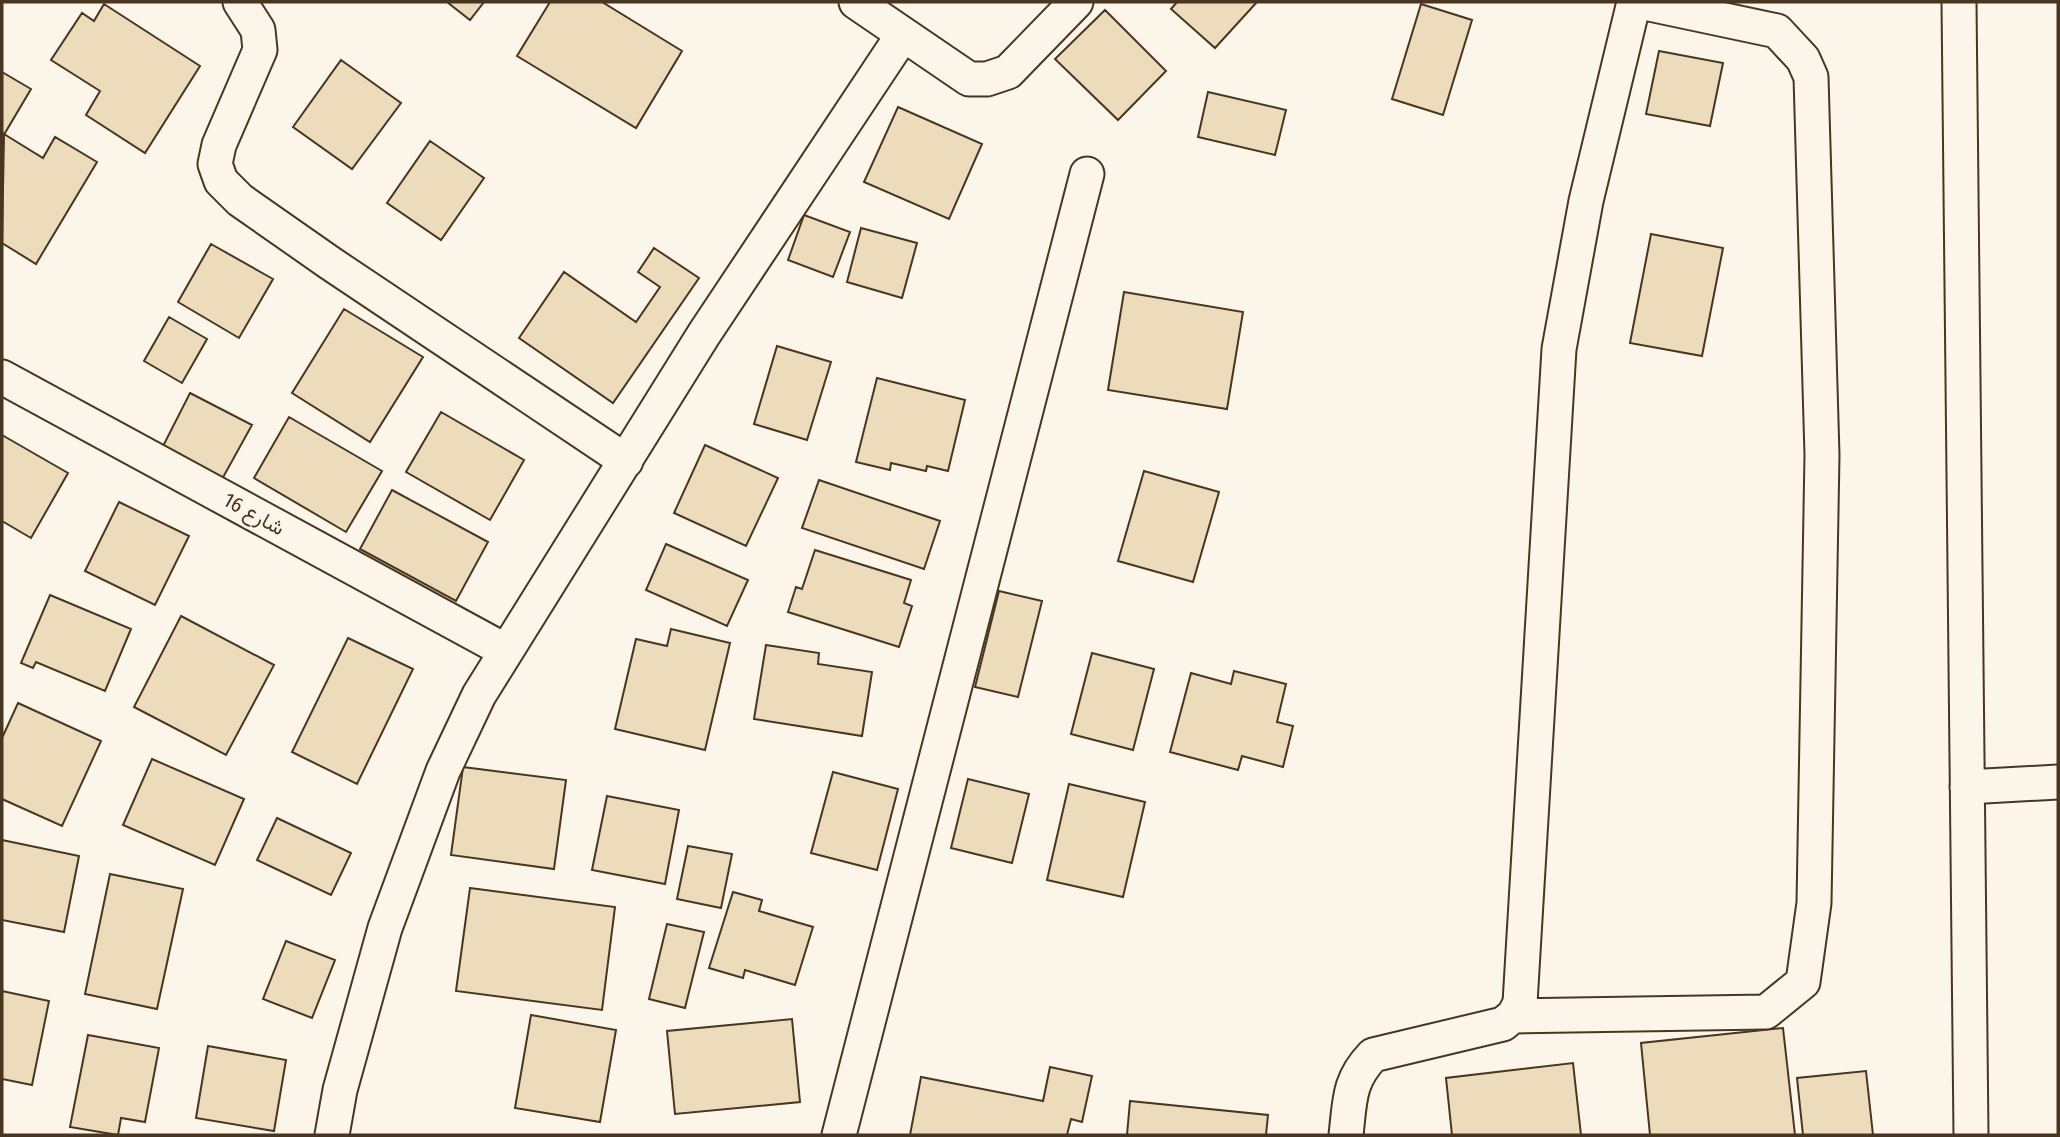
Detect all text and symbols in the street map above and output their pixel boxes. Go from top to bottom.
street label: شارع 16 [218,487,289,542]

